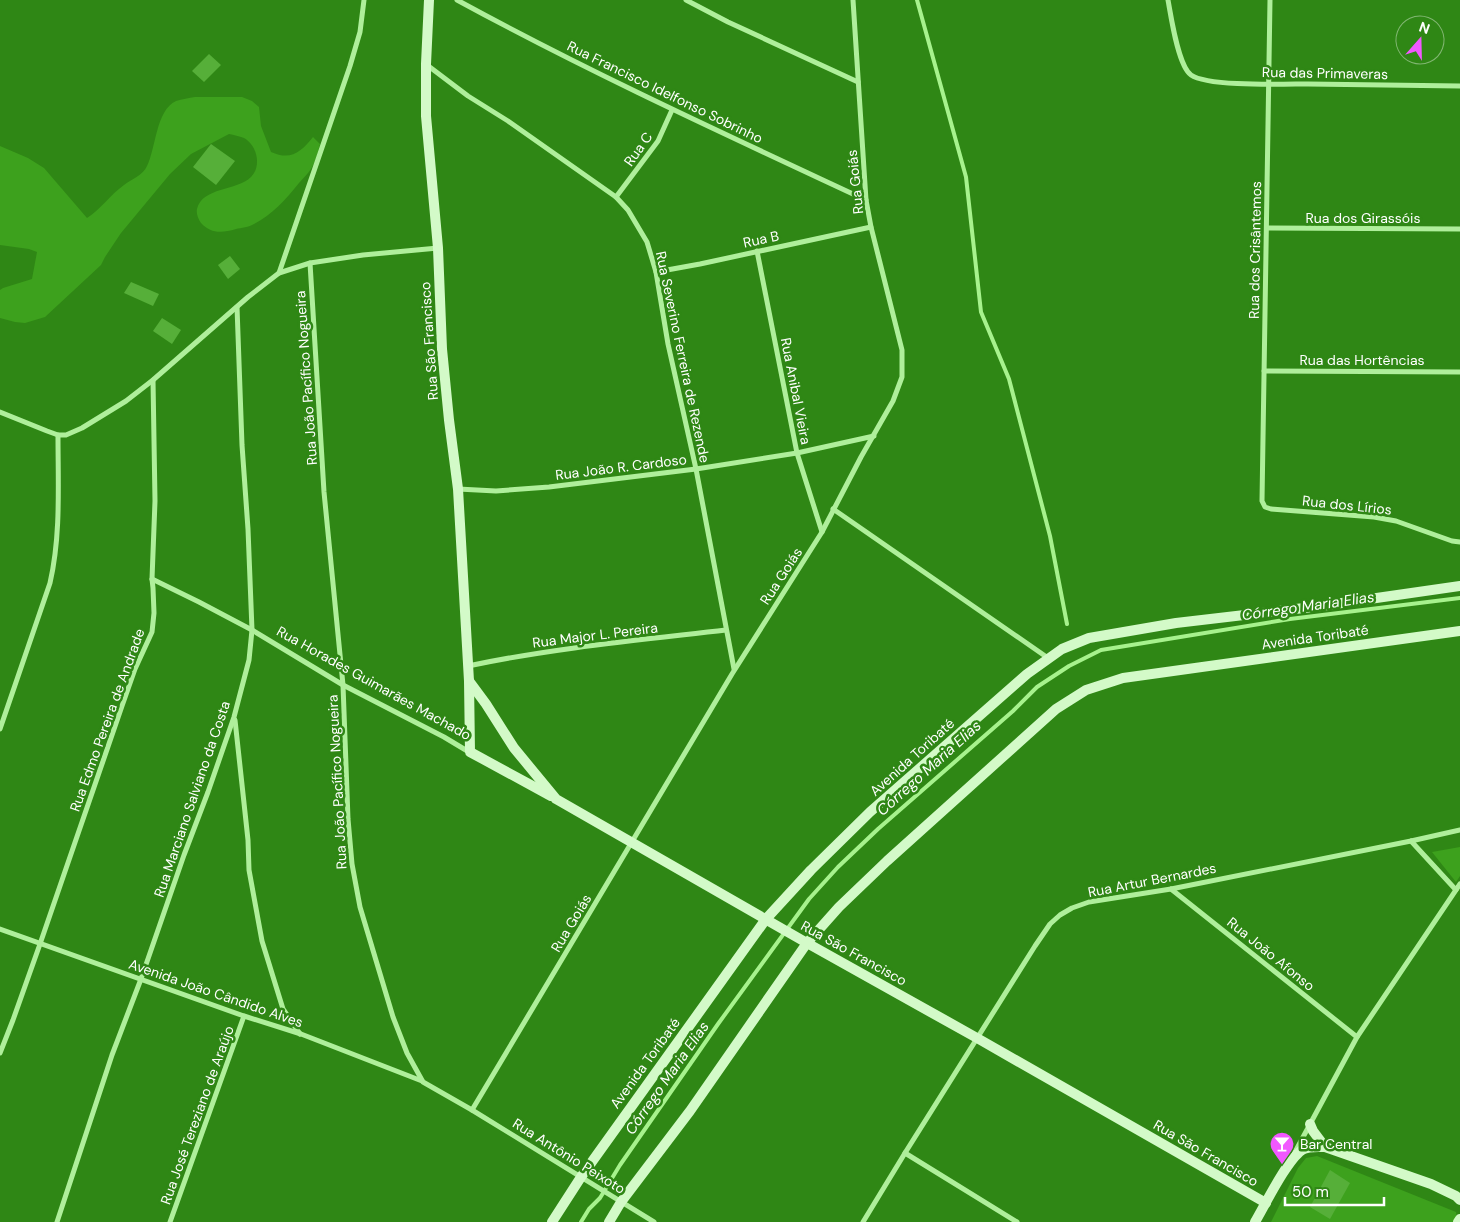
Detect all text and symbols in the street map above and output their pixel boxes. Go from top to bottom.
north arrow [1395,15,1445,65]
text: N [1417,18,1432,38]
street label: Rua Francisco Idelfonso Sobrinho [564,37,766,147]
street label: Rua das Primaveras [1262,63,1388,83]
street label: Rua C [620,128,656,170]
street label: Rua Goiás [843,149,867,215]
street label: Rua dos Crisântemos [1245,181,1265,319]
street label: Rua dos Girassóis [1305,209,1421,227]
street label: Rua B [741,226,781,252]
street label: Rua Severino Ferreira de Rezende [652,250,714,464]
street label: Rua São Francisco [416,281,442,401]
street label: Rua João Pacífico Nogueira [291,290,321,466]
street label: Rua Anibal Vieira [777,336,815,446]
street label: Rua das Hortências [1299,351,1425,369]
street label: Rua João R. Cardoso [554,450,688,484]
street label: Rua dos Lírios [1301,491,1393,519]
street label: Rua Goiás [756,544,806,608]
water label: Córrego Maria Elias [1240,587,1376,625]
street label: Rua Major L. Pereira [531,618,659,652]
street label: Avenida Toribaté [1260,621,1370,653]
street label: Rua Horades Guimarães Machado [274,622,474,744]
street label: Rua Edmo Pereira de Andrade [65,626,149,814]
street label: Rua João Pacífico Nogueira [323,694,351,870]
street label: Rua Marciano Salviano da Costa [150,698,234,900]
street label: Avenida Toribaté [866,714,958,800]
water label: Córrego Maria Elias [873,716,985,820]
street label: Rua Artur Bernardes [1086,859,1218,901]
street label: Rua Goiás [547,891,595,955]
street label: Rua João Afonso [1223,913,1319,995]
street label: Rua São Francisco [798,916,910,990]
street label: Avenida João Cândido Alves [127,955,305,1031]
street label: Avenida Toribaté [606,1014,684,1112]
water label: Córrego Maria Elias [620,1017,714,1139]
street label: Rua José Tereziano de Araújo [156,1023,238,1207]
street label: Rua Antônio Peixoto [509,1114,629,1198]
street label: Rua São Francisco [1150,1116,1262,1190]
bar icon: Bar Central [1269,1131,1295,1165]
place label: Bar Central [1300,1135,1372,1153]
scale bar [1285,1174,1384,1206]
text: 50 m [1292,1182,1329,1202]

